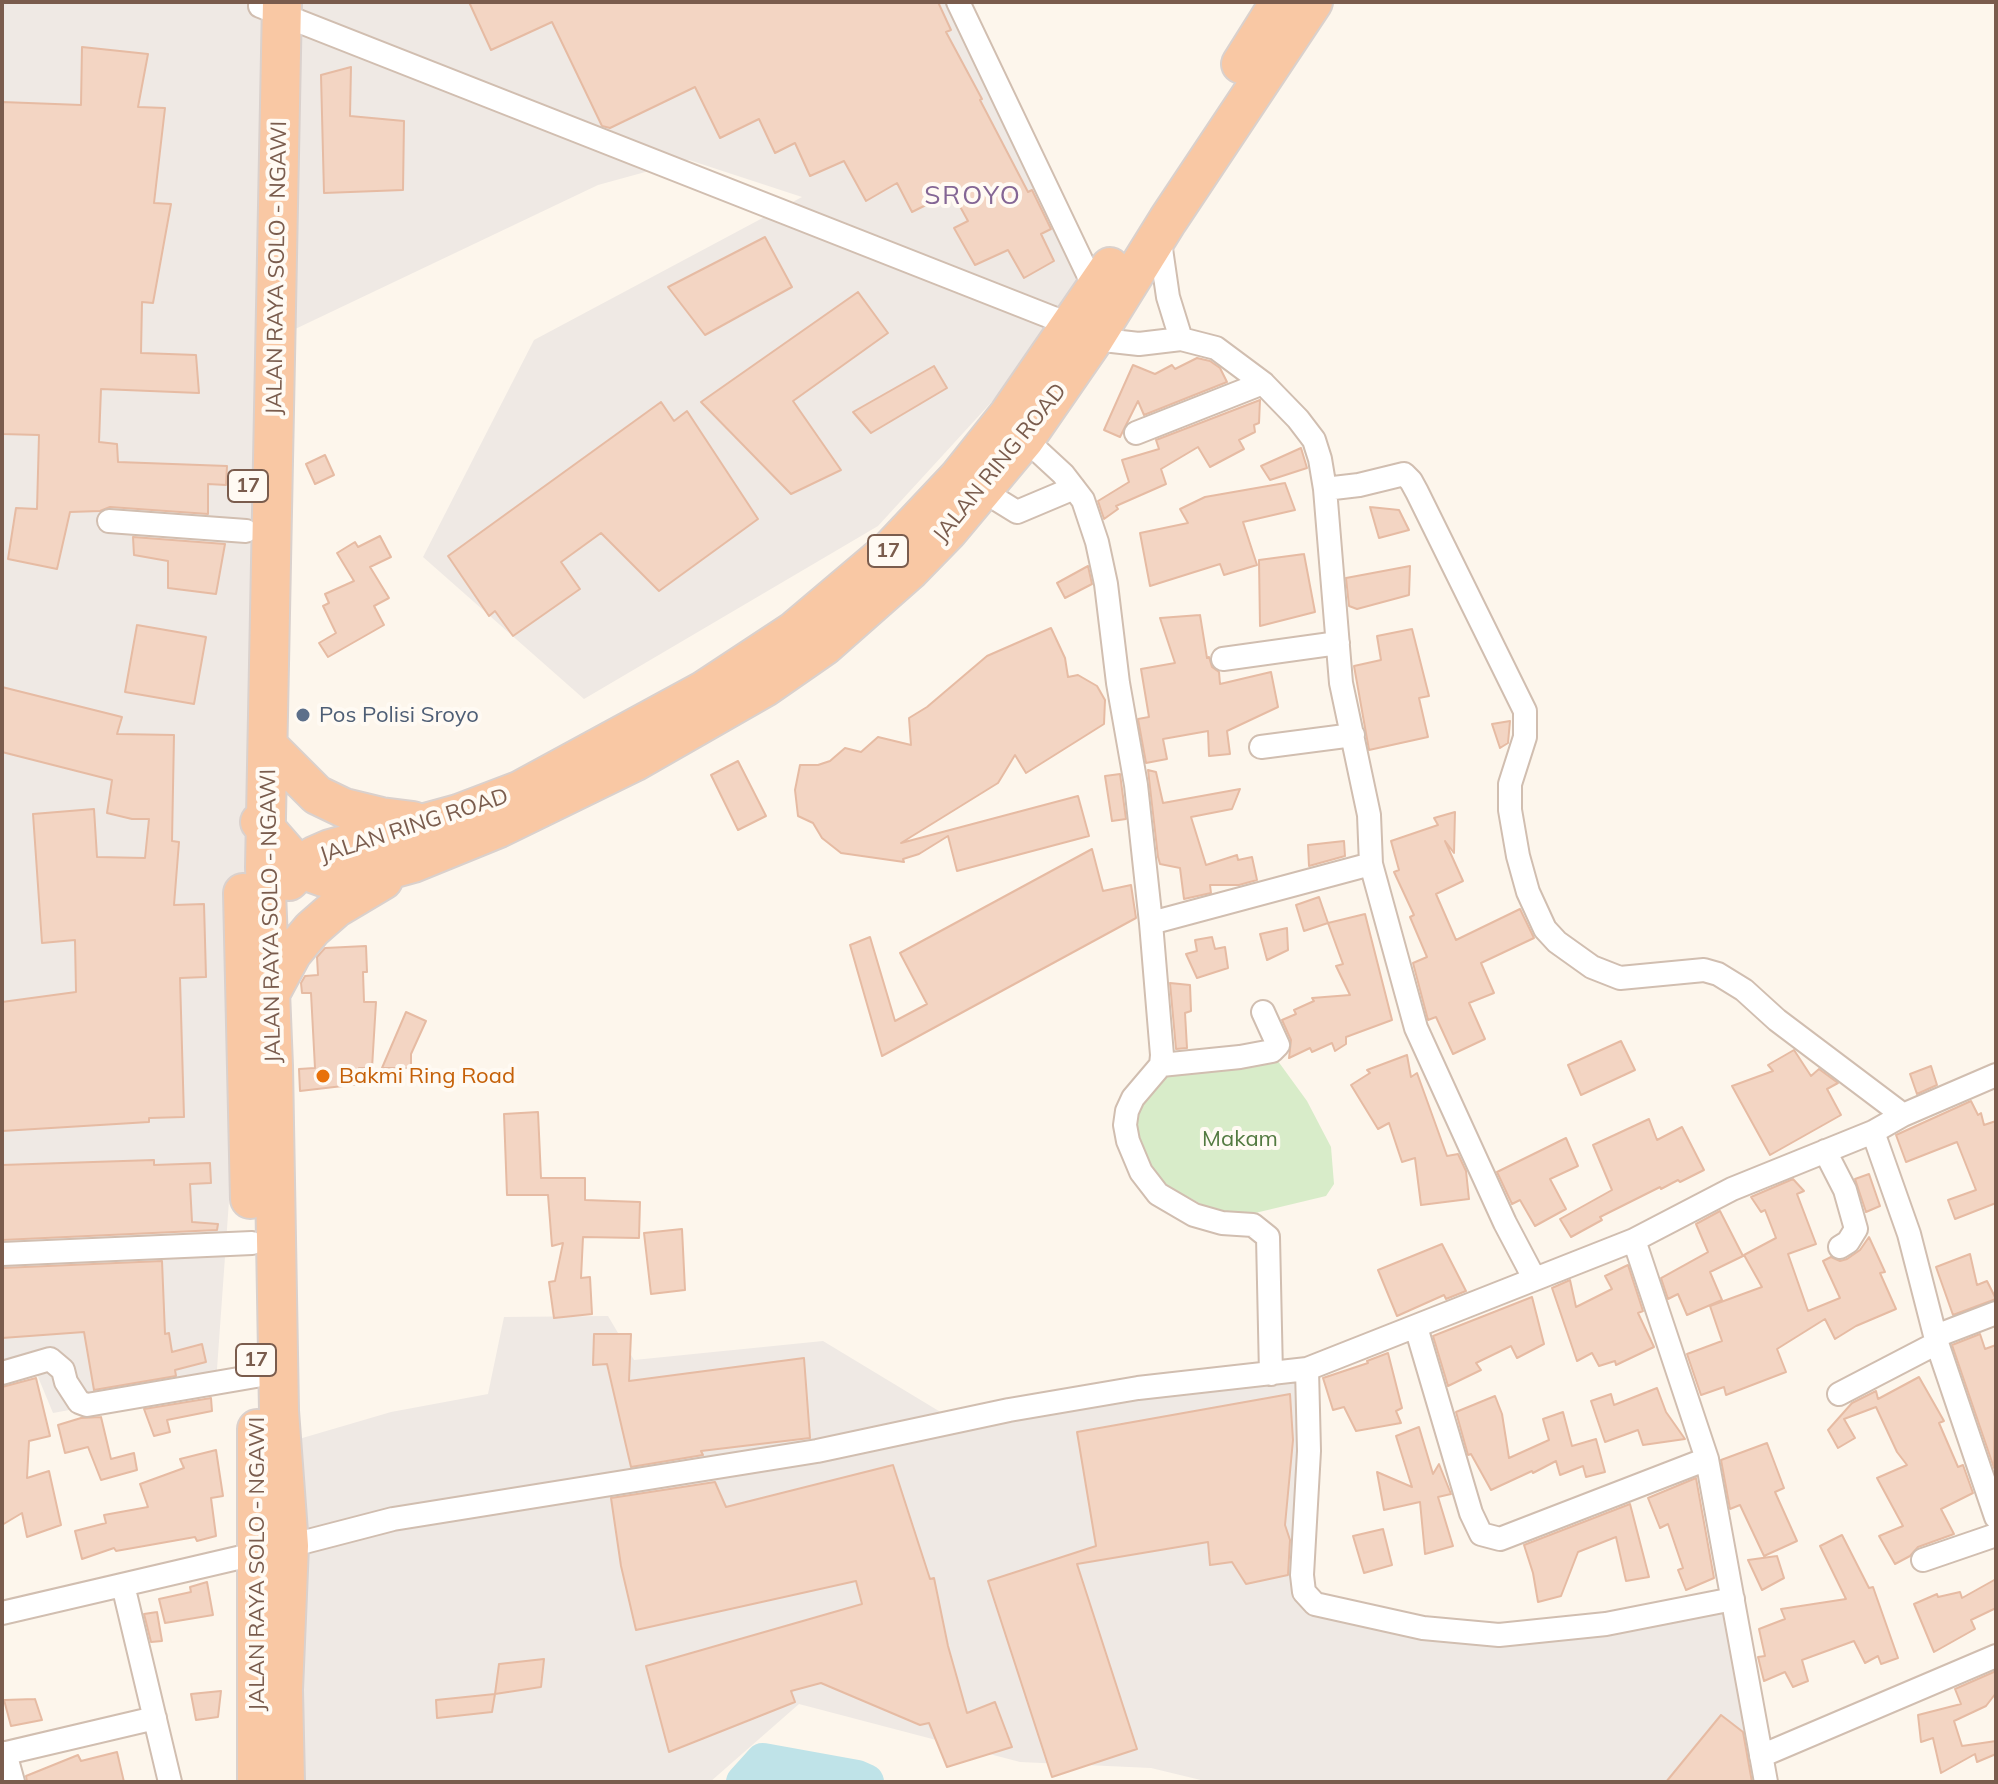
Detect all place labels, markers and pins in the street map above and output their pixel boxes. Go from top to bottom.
place label: Pos Polisi Sroyo [319,702,479,728]
marker: Pos Polisi Sroyo [294,706,312,724]
place label: Bakmi Ring Road [339,1063,515,1089]
marker: Bakmi Ring Road [314,1067,332,1085]

